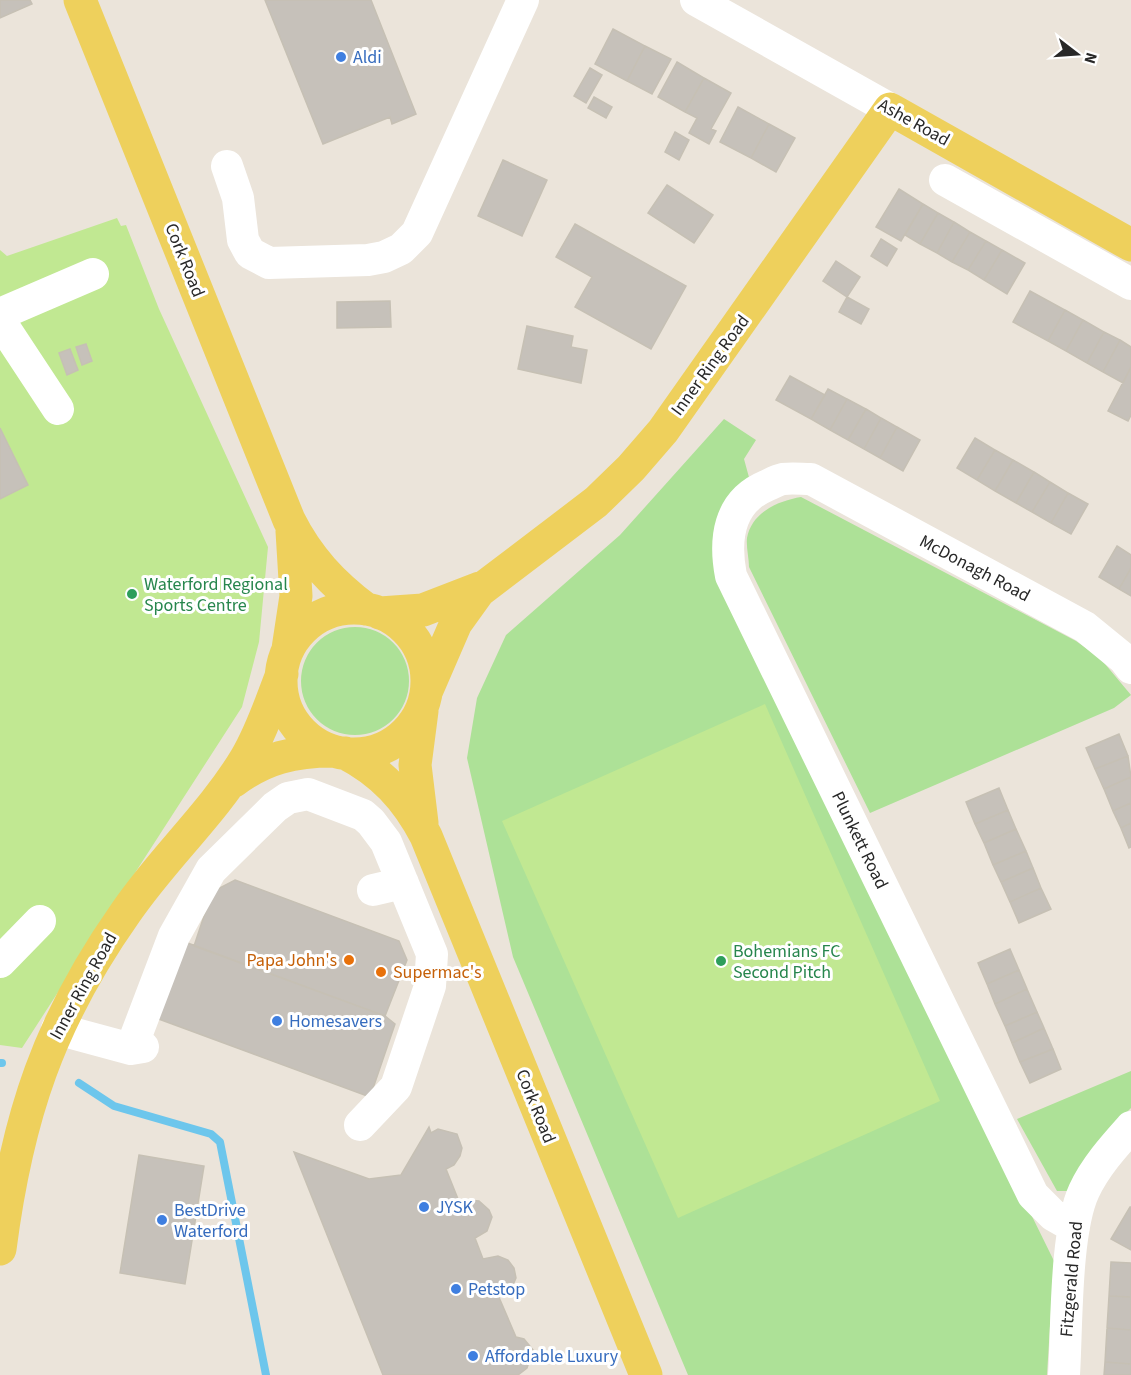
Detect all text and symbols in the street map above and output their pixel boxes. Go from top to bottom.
north arrow [1047,24,1107,84]
place label: Aldi [353,45,382,70]
marker: Aldi [334,50,348,64]
text: N [1078,50,1102,66]
street label: Ashe Road [873,92,954,152]
street label: Cork Road [158,220,211,301]
street label: Inner Ring Road [665,310,755,421]
street label: McDonagh Road [915,529,1035,608]
place label: Waterford Regional Sports Centre [144,572,288,618]
marker: Waterford Regional Sports Centre [125,587,139,601]
street label: Plunkett Road [825,787,894,893]
street label: Inner Ring Road [44,928,123,1044]
place label: Bohemians FC Second Pitch [733,939,840,985]
place label: Papa John's [246,948,337,973]
marker: Papa John's [342,953,356,967]
marker: Bohemians FC Second Pitch [714,954,728,968]
place label: Supermac's [393,960,481,985]
marker: Supermac's [374,965,388,979]
place label: Homesavers [289,1009,382,1034]
marker: Homesavers [270,1014,284,1028]
street label: Cork Road [509,1066,562,1147]
place label: JYSK [436,1195,474,1220]
place label: BestDrive Waterford [174,1198,249,1244]
marker: JYSK [417,1200,431,1214]
marker: BestDrive Waterford [155,1213,169,1227]
street label: Fitzgerald Road [1054,1220,1089,1338]
place label: Petstop [468,1277,525,1302]
marker: Petstop [449,1282,463,1296]
place label: Affordable Luxury [485,1344,619,1369]
marker: Affordable Luxury [466,1349,480,1363]

